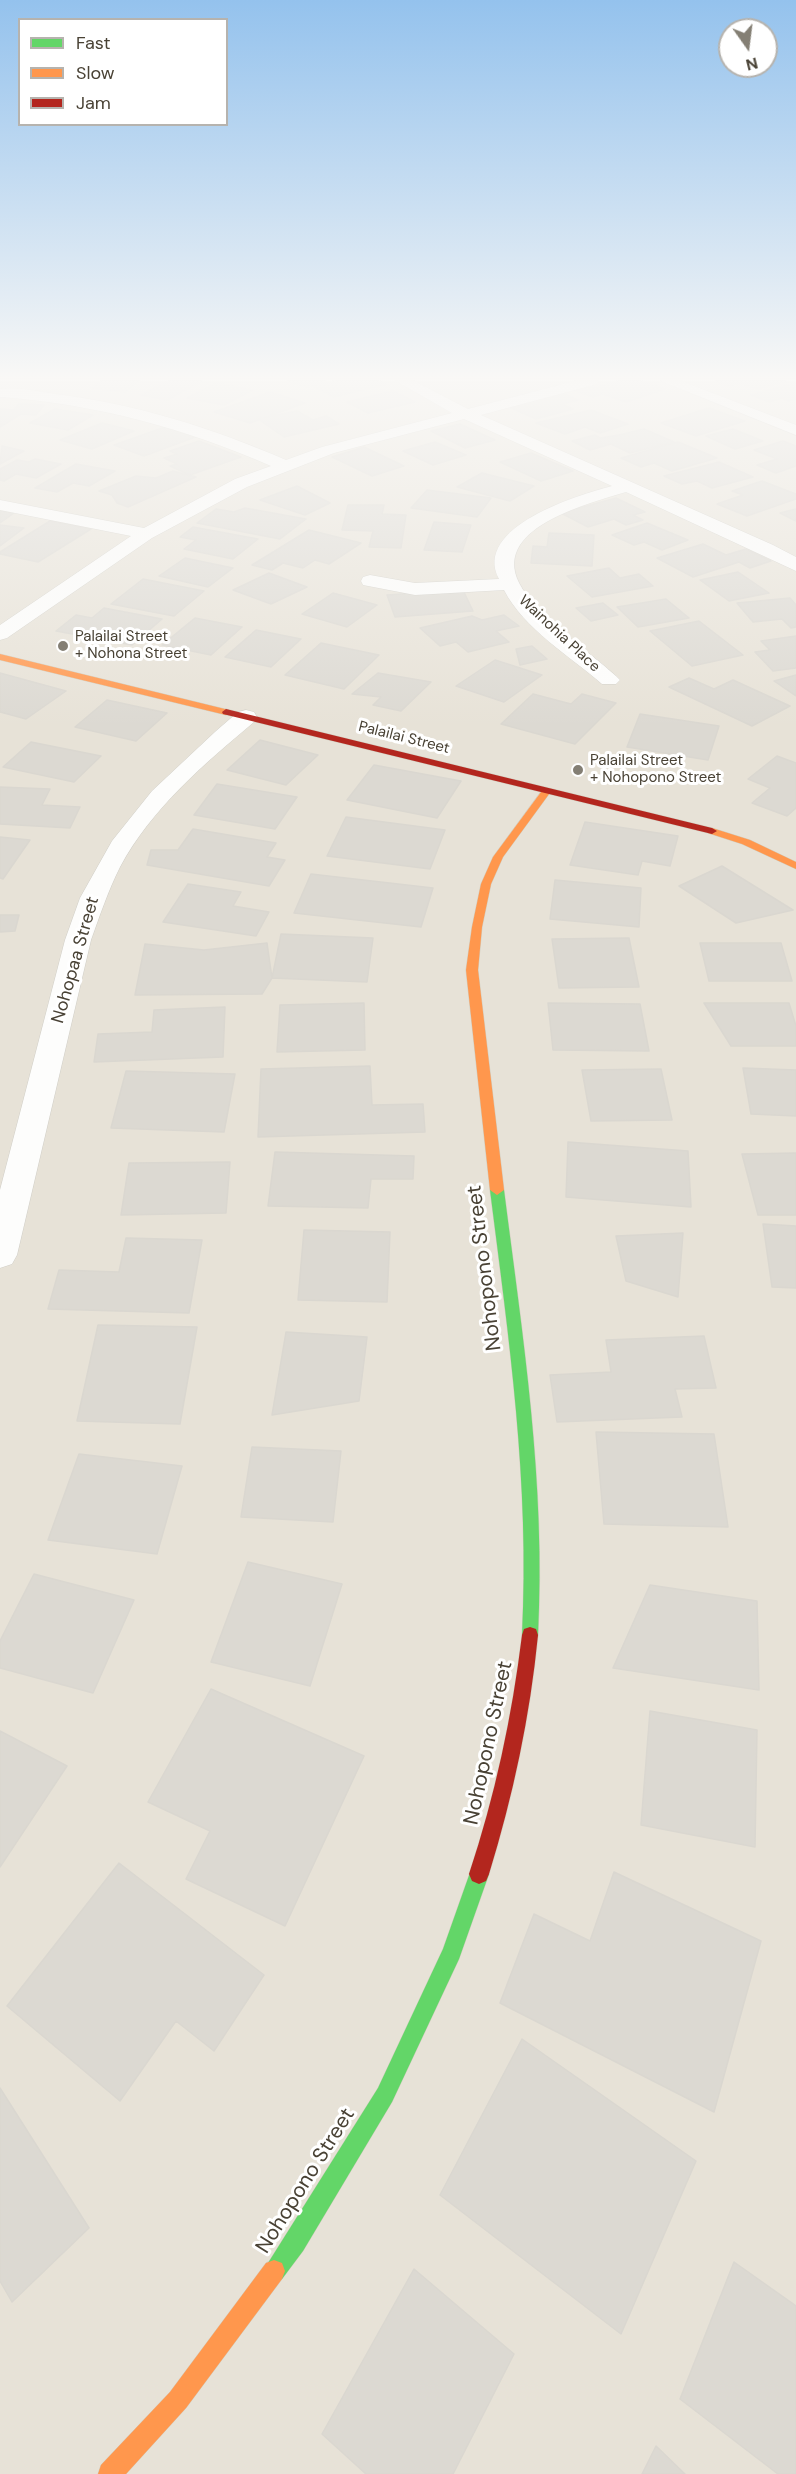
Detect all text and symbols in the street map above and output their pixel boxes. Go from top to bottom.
legend [18,18,228,126]
north arrow [718,18,778,78]
text: Fast [76,31,111,55]
text: N [744,52,760,76]
text: Slow [76,61,115,85]
text: Jam [76,91,111,115]
street label: Wainohia Place [515,592,603,676]
place label: Palailai Street + Nohona Street [75,628,187,663]
marker: Palailai Street + Nohona Street [56,639,70,653]
street label: Palailai Street [357,718,451,758]
place label: Palailai Street + Nohopono Street [590,752,721,787]
marker: Palailai Street + Nohopono Street [571,763,585,777]
street label: Nohopaa Street [48,894,104,1026]
street label: Nohopono Street [462,1184,508,1352]
street label: Nohopono Street [459,1659,519,1827]
street label: Nohopono Street [251,2104,361,2258]

